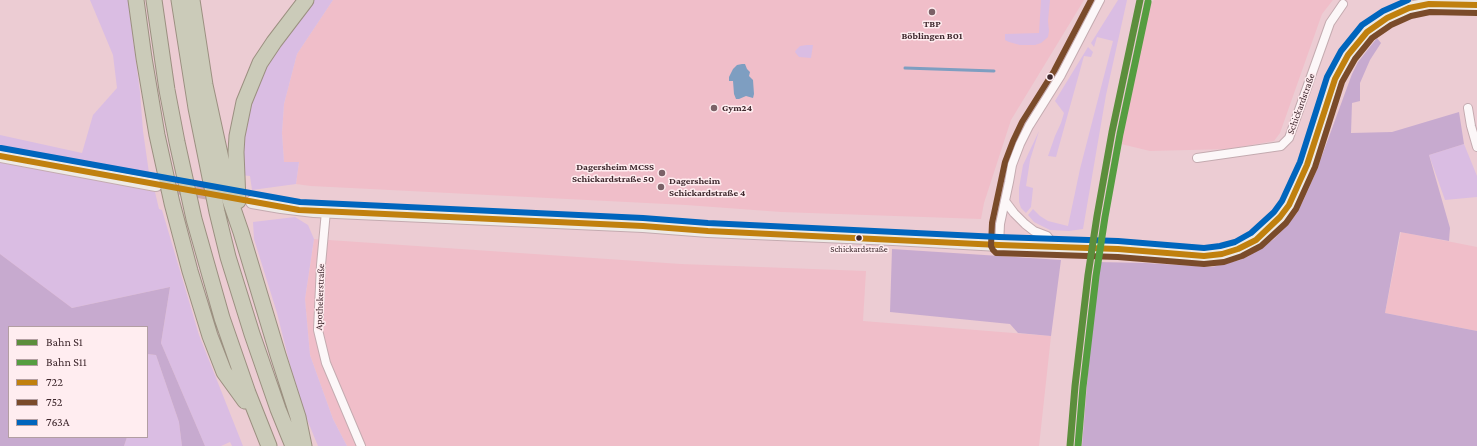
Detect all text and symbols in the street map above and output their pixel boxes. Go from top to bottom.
marker: TBP Böblingen B01 [927,7,937,17]
place label: TBP Böblingen B01 [901,18,963,42]
unlabelled marker [1045,72,1055,82]
street label: Schickardstraße [1284,72,1318,136]
place label: Gym24 [722,102,752,114]
marker: Gym24 [709,103,719,113]
place label: Dagersheim MCSS Schickardstraße 50 [572,161,654,184]
marker: Dagersheim MCSS Schickardstraße 50 [657,168,667,178]
place label: Dagersheim Schickardstraße 4 [669,175,745,198]
marker: Dagersheim Schickardstraße 4 [656,182,666,192]
marker: Schickardstraße [854,233,864,243]
place label: Schickardstraße [830,244,888,254]
street label: Apothekerstraße [313,263,327,331]
legend [8,326,148,438]
text: Bahn S1 [46,335,83,349]
text: Bahn S11 [46,355,87,369]
text: 722 [46,375,63,389]
text: 752 [46,395,63,409]
text: 763A [46,415,69,429]

